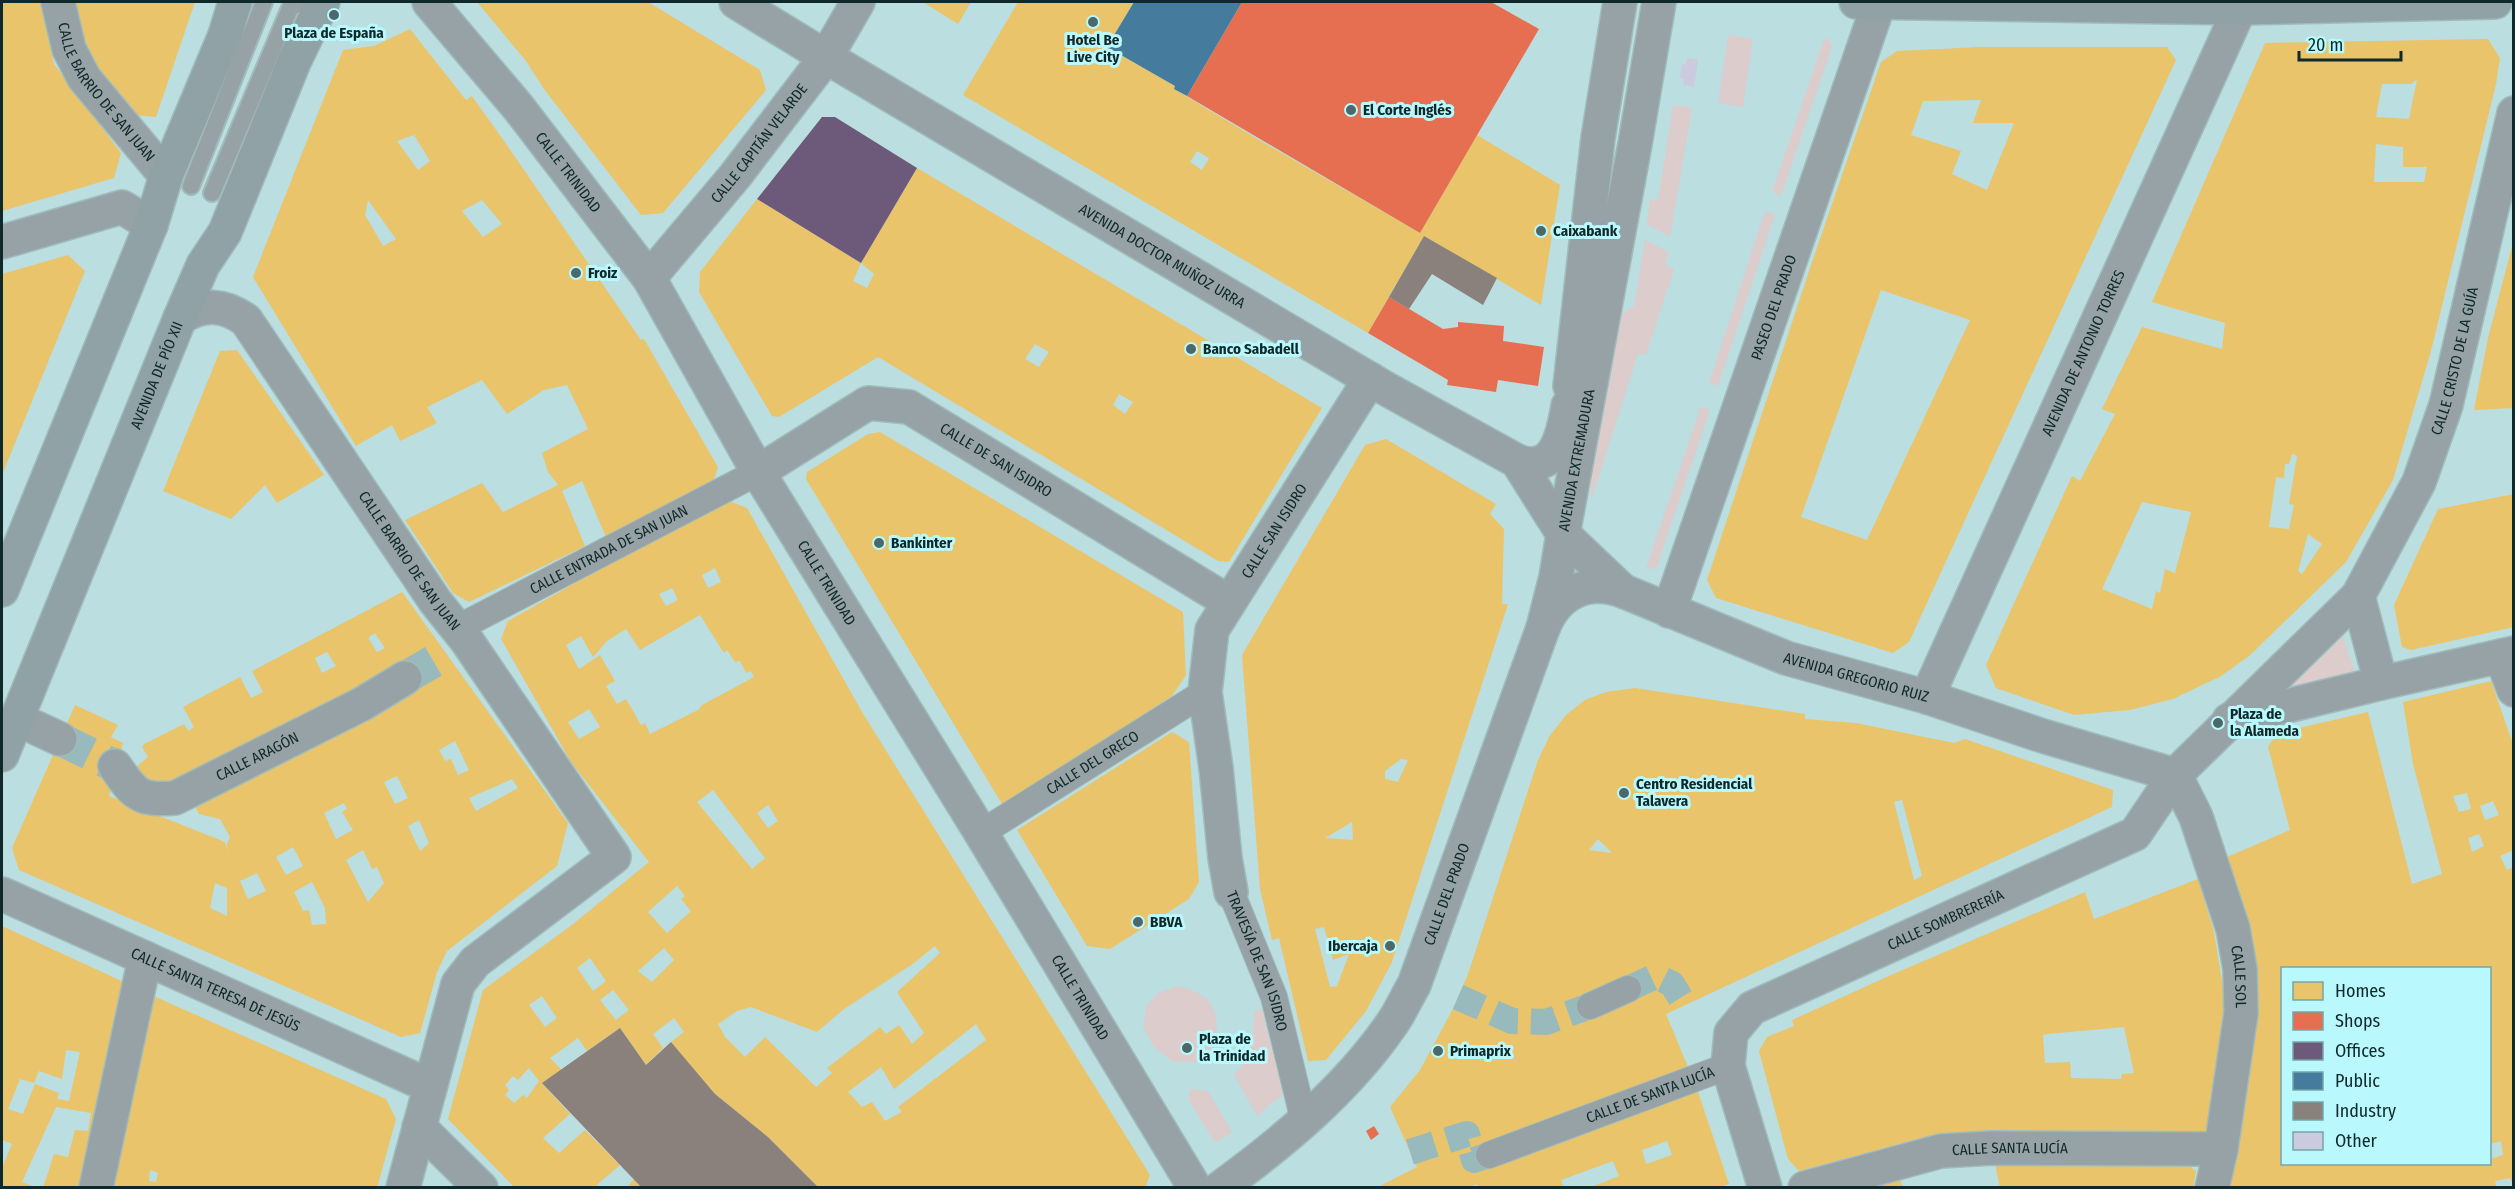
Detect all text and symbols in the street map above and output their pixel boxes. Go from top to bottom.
marker: Plaza de España [327,8,341,22]
marker: Hotel Be Live City [1086,15,1100,29]
street label: CALLE BARRIO DE SAN JUAN [54,21,159,165]
place label: Plaza de España [284,24,384,42]
scale bar [2299,24,2401,62]
place label: Hotel Be Live City [1067,31,1120,66]
text: 20 m [2308,34,2343,56]
street label: CALLE CAPITÁN VELARDE [707,80,811,207]
place label: El Corte Inglés [1363,101,1452,119]
marker: El Corte Inglés [1344,103,1358,117]
street label: CALLE TRINIDAD [532,129,605,216]
street label: AVENIDA DOCTOR MUÑOZ URRA [1076,200,1248,312]
place label: Caixabank [1553,222,1618,240]
marker: Caixabank [1534,224,1548,238]
street label: PASEO DEL PRADO [1747,253,1800,363]
place label: Froiz [588,264,618,282]
marker: Froiz [569,266,583,280]
street label: AVENIDA DE ANTONIO TORRES [2038,267,2129,439]
street label: CALLE CRISTO DE LA GUÍA [2427,285,2482,437]
street label: AVENIDA DE PÍO XII [127,319,187,432]
place label: Banco Sabadell [1203,340,1300,358]
marker: Banco Sabadell [1184,342,1198,356]
street label: AVENIDA EXTREMADURA [1555,388,1599,533]
street label: CALLE DE SAN ISIDRO [937,419,1055,501]
street label: CALLE SAN ISIDRO [1238,480,1311,582]
street label: CALLE BARRIO DE SAN JUAN [355,488,464,634]
street label: CALLE ENTRADA DE SAN JUAN [527,501,691,598]
place label: Bankinter [891,534,953,552]
marker: Bankinter [872,536,886,550]
street label: CALLE TRINIDAD [793,537,860,629]
street label: AVENIDA GREGORIO RUIZ [1781,649,1931,706]
place label: Plaza de la Alameda [2230,705,2299,740]
marker: Plaza de la Alameda [2211,716,2225,730]
street label: CALLE DEL GRECO [1043,727,1142,798]
street label: CALLE ARAGÓN [213,728,302,785]
place label: Centro Residencial Talavera [1636,775,1753,810]
marker: Centro Residencial Talavera [1617,786,1631,800]
street label: CALLE DEL PRADO [1420,841,1474,948]
street label: CALLE SOMBRERERÍA [1885,886,2007,954]
street label: TRAVESÍA DE SAN ISIDRO [1223,888,1291,1033]
place label: BBVA [1150,913,1183,931]
marker: BBVA [1131,915,1145,929]
place label: Ibercaja [1328,937,1379,955]
marker: Ibercaja [1383,939,1397,953]
street label: CALLE SANTA TERESA DE JESÚS [128,944,303,1035]
street label: CALLE SOL [2227,944,2250,1008]
street label: CALLE TRINIDAD [1047,951,1113,1044]
legend [2281,967,2491,1165]
text: Homes [2335,980,2386,1002]
text: Shops [2335,1010,2380,1032]
place label: Plaza de la Trinidad [1199,1030,1265,1065]
text: Offices [2335,1040,2385,1062]
marker: Plaza de la Trinidad [1180,1041,1194,1055]
place label: Primaprix [1450,1042,1512,1060]
marker: Primaprix [1431,1044,1445,1058]
street label: CALLE DE SANTA LUCÍA [1584,1063,1717,1127]
text: Public [2335,1070,2380,1092]
text: Industry [2335,1100,2396,1122]
text: Other [2335,1130,2378,1152]
street label: CALLE SANTA LUCÍA [1952,1139,2068,1159]

